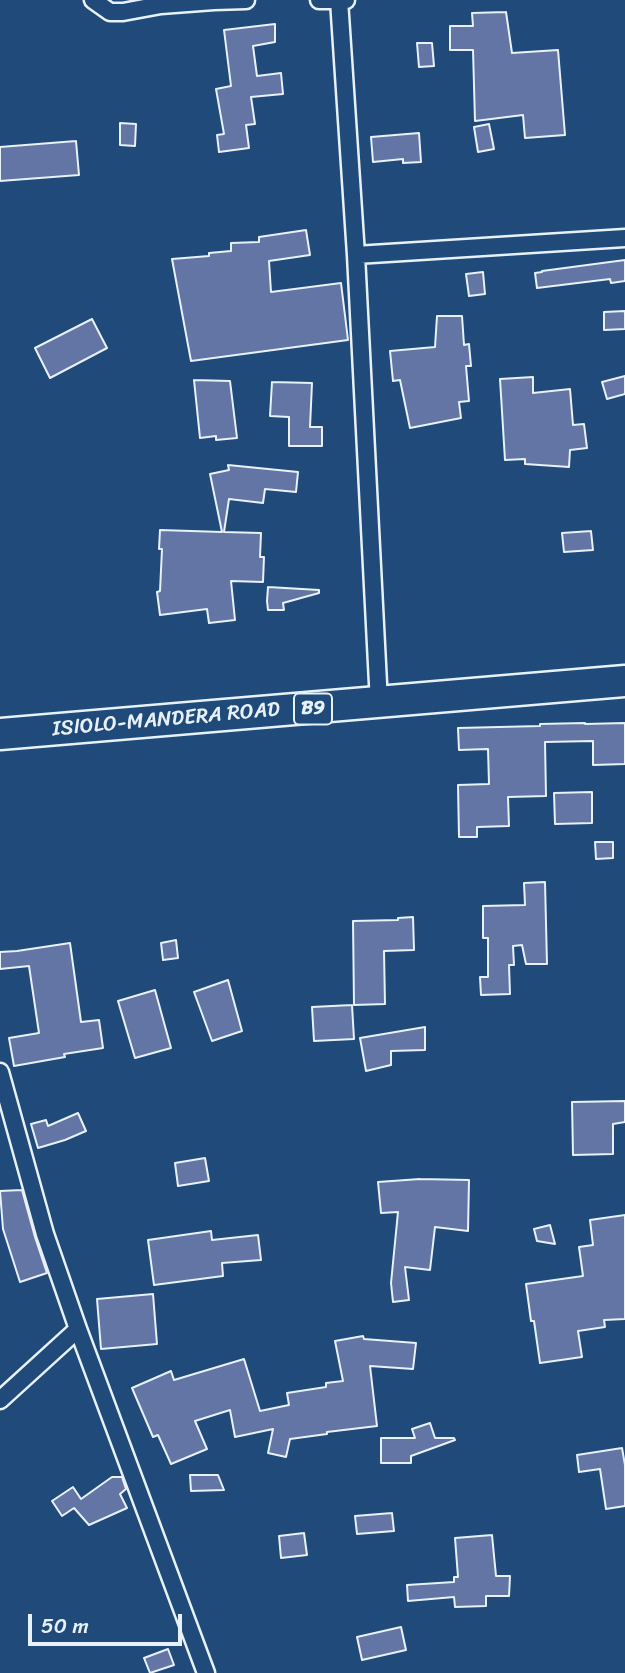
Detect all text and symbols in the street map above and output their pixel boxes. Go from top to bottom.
road number: B9 [294,694,332,724]
street label: ISIOLO-MANDERA ROAD [51,697,281,743]
scale bar [32,1600,186,1644]
text: 50 m [41,1607,89,1645]

